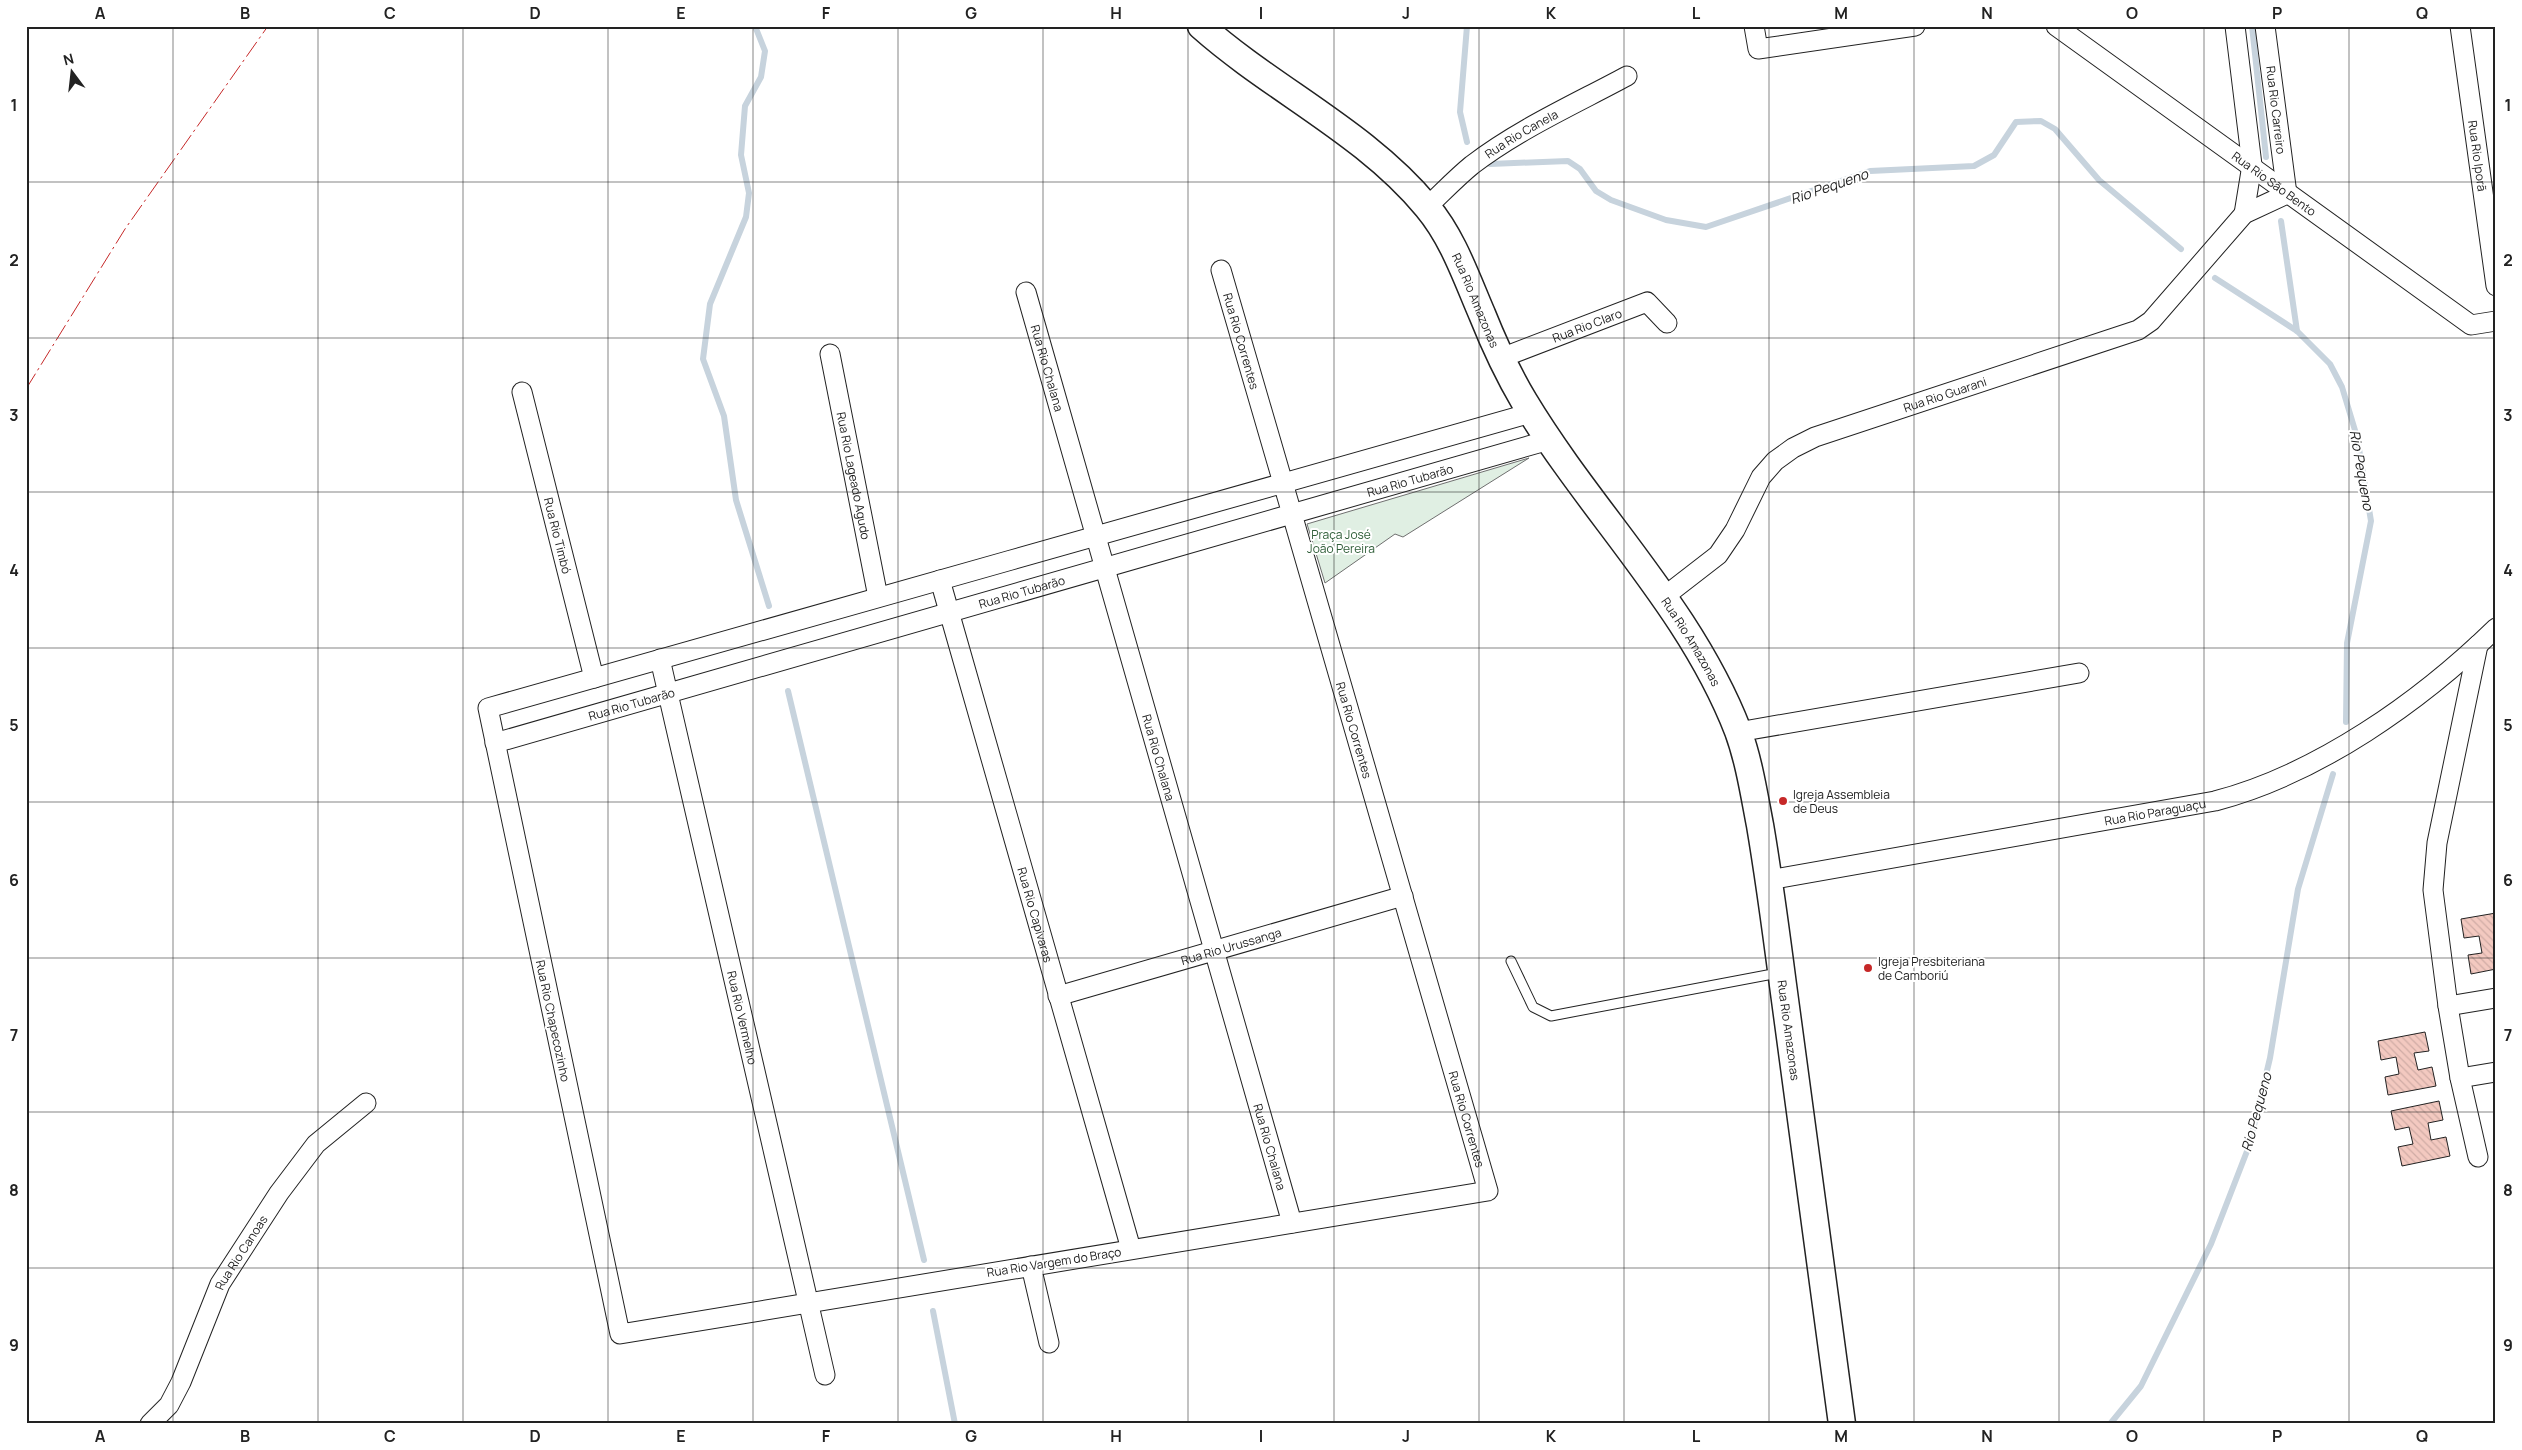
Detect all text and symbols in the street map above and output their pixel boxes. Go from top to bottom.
text: A [95,2,106,24]
text: B [240,2,250,24]
text: C [384,2,396,24]
text: D [529,2,541,24]
text: E [676,2,686,24]
text: F [822,2,831,24]
text: G [965,2,977,24]
text: H [1110,2,1122,24]
text: I [1259,2,1263,24]
text: J [1402,2,1410,24]
text: K [1546,2,1557,24]
text: L [1692,2,1701,24]
text: M [1834,2,1848,24]
text: N [1981,2,1993,24]
text: O [2126,2,2138,24]
text: P [2272,2,2282,24]
text: Q [2416,2,2428,24]
north arrow [48,48,98,98]
text: N [61,48,76,69]
street label: Rua Rio Carreiro [2262,65,2290,155]
text: 1 [10,94,18,116]
text: 1 [2504,94,2512,116]
street label: Rua Rio Canela [1481,105,1561,162]
street label: Rua Rio Iporã [2465,119,2491,192]
street label: Rua Rio São Bento [2229,147,2320,220]
water label: Rio Pequeno [1788,164,1871,208]
text: 2 [9,249,19,271]
text: 2 [2503,249,2513,271]
street label: Rua Rio Amazonas [1448,250,1504,350]
street label: Rua Rio Correntes [1220,291,1264,391]
street label: Rua Rio Claro [1550,304,1624,346]
street label: Rua Rio Chalana [1027,323,1068,413]
street label: Rua Rio Guarani [1901,372,1989,416]
text: 3 [9,404,19,426]
text: 3 [2503,404,2513,426]
street label: Rua Rio Lageado Agudo [833,410,875,541]
water label: Rio Pequeno [2346,429,2379,512]
street label: Rua Rio Tubarão [1365,460,1455,500]
street label: Rua Rio Timbó [540,496,576,575]
park label: Praça José João Pereira [1307,526,1375,557]
text: 4 [9,559,19,581]
text: 4 [2503,559,2513,581]
street label: Rua Rio Tubarão [977,571,1067,612]
street label: Rua Rio Amazonas [1658,594,1725,689]
street label: Rua Rio Correntes [1332,680,1377,780]
street label: Rua Rio Tubarão [586,683,677,724]
street label: Rua Rio Chalana [1139,712,1179,803]
text: 5 [9,714,19,736]
text: 5 [2503,714,2513,736]
place label: Igreja Assembleia de Deus [1793,786,1890,817]
street label: Rua Rio Paraguaçu [2103,794,2207,829]
marker: Igreja Assembleia de Deus [1777,795,1789,807]
street label: Rua Rio Capivaras [1014,865,1057,964]
text: 6 [9,869,19,891]
text: 6 [2503,869,2513,891]
street label: Rua Rio Urussanga [1179,923,1283,969]
place label: Igreja Presbiteriana de Camboriú [1878,953,1985,984]
street label: Rua Rio Chapecozinho [532,959,574,1083]
marker: Igreja Presbiteriana de Camboriú [1862,962,1874,974]
street label: Rua Rio Vermelho [724,969,762,1066]
street label: Rua Rio Amazonas [1774,979,1804,1081]
text: 7 [10,1024,18,1046]
text: 7 [2504,1024,2512,1046]
street label: Rua Rio Correntes [1445,1069,1489,1169]
water label: Rio Pequeno [2236,1070,2276,1154]
street label: Rua Rio Chalana [1250,1101,1291,1192]
text: 8 [9,1179,19,1201]
text: 8 [2503,1179,2513,1201]
street label: Rua Rio Canoas [210,1212,271,1292]
street label: Rua Rio Vargem do Braço [986,1243,1122,1281]
text: 9 [9,1334,19,1356]
text: 9 [2503,1334,2513,1356]
text: A [95,1425,106,1447]
text: B [240,1425,250,1447]
text: C [384,1425,396,1447]
text: D [529,1425,541,1447]
text: E [676,1425,686,1447]
text: F [822,1425,831,1447]
text: G [965,1425,977,1447]
text: H [1110,1425,1122,1447]
text: I [1259,1425,1263,1447]
text: J [1402,1425,1410,1447]
text: K [1546,1425,1557,1447]
text: L [1692,1425,1701,1447]
text: M [1834,1425,1848,1447]
text: N [1981,1425,1993,1447]
text: O [2126,1425,2138,1447]
text: P [2272,1425,2282,1447]
text: Q [2416,1425,2428,1447]

